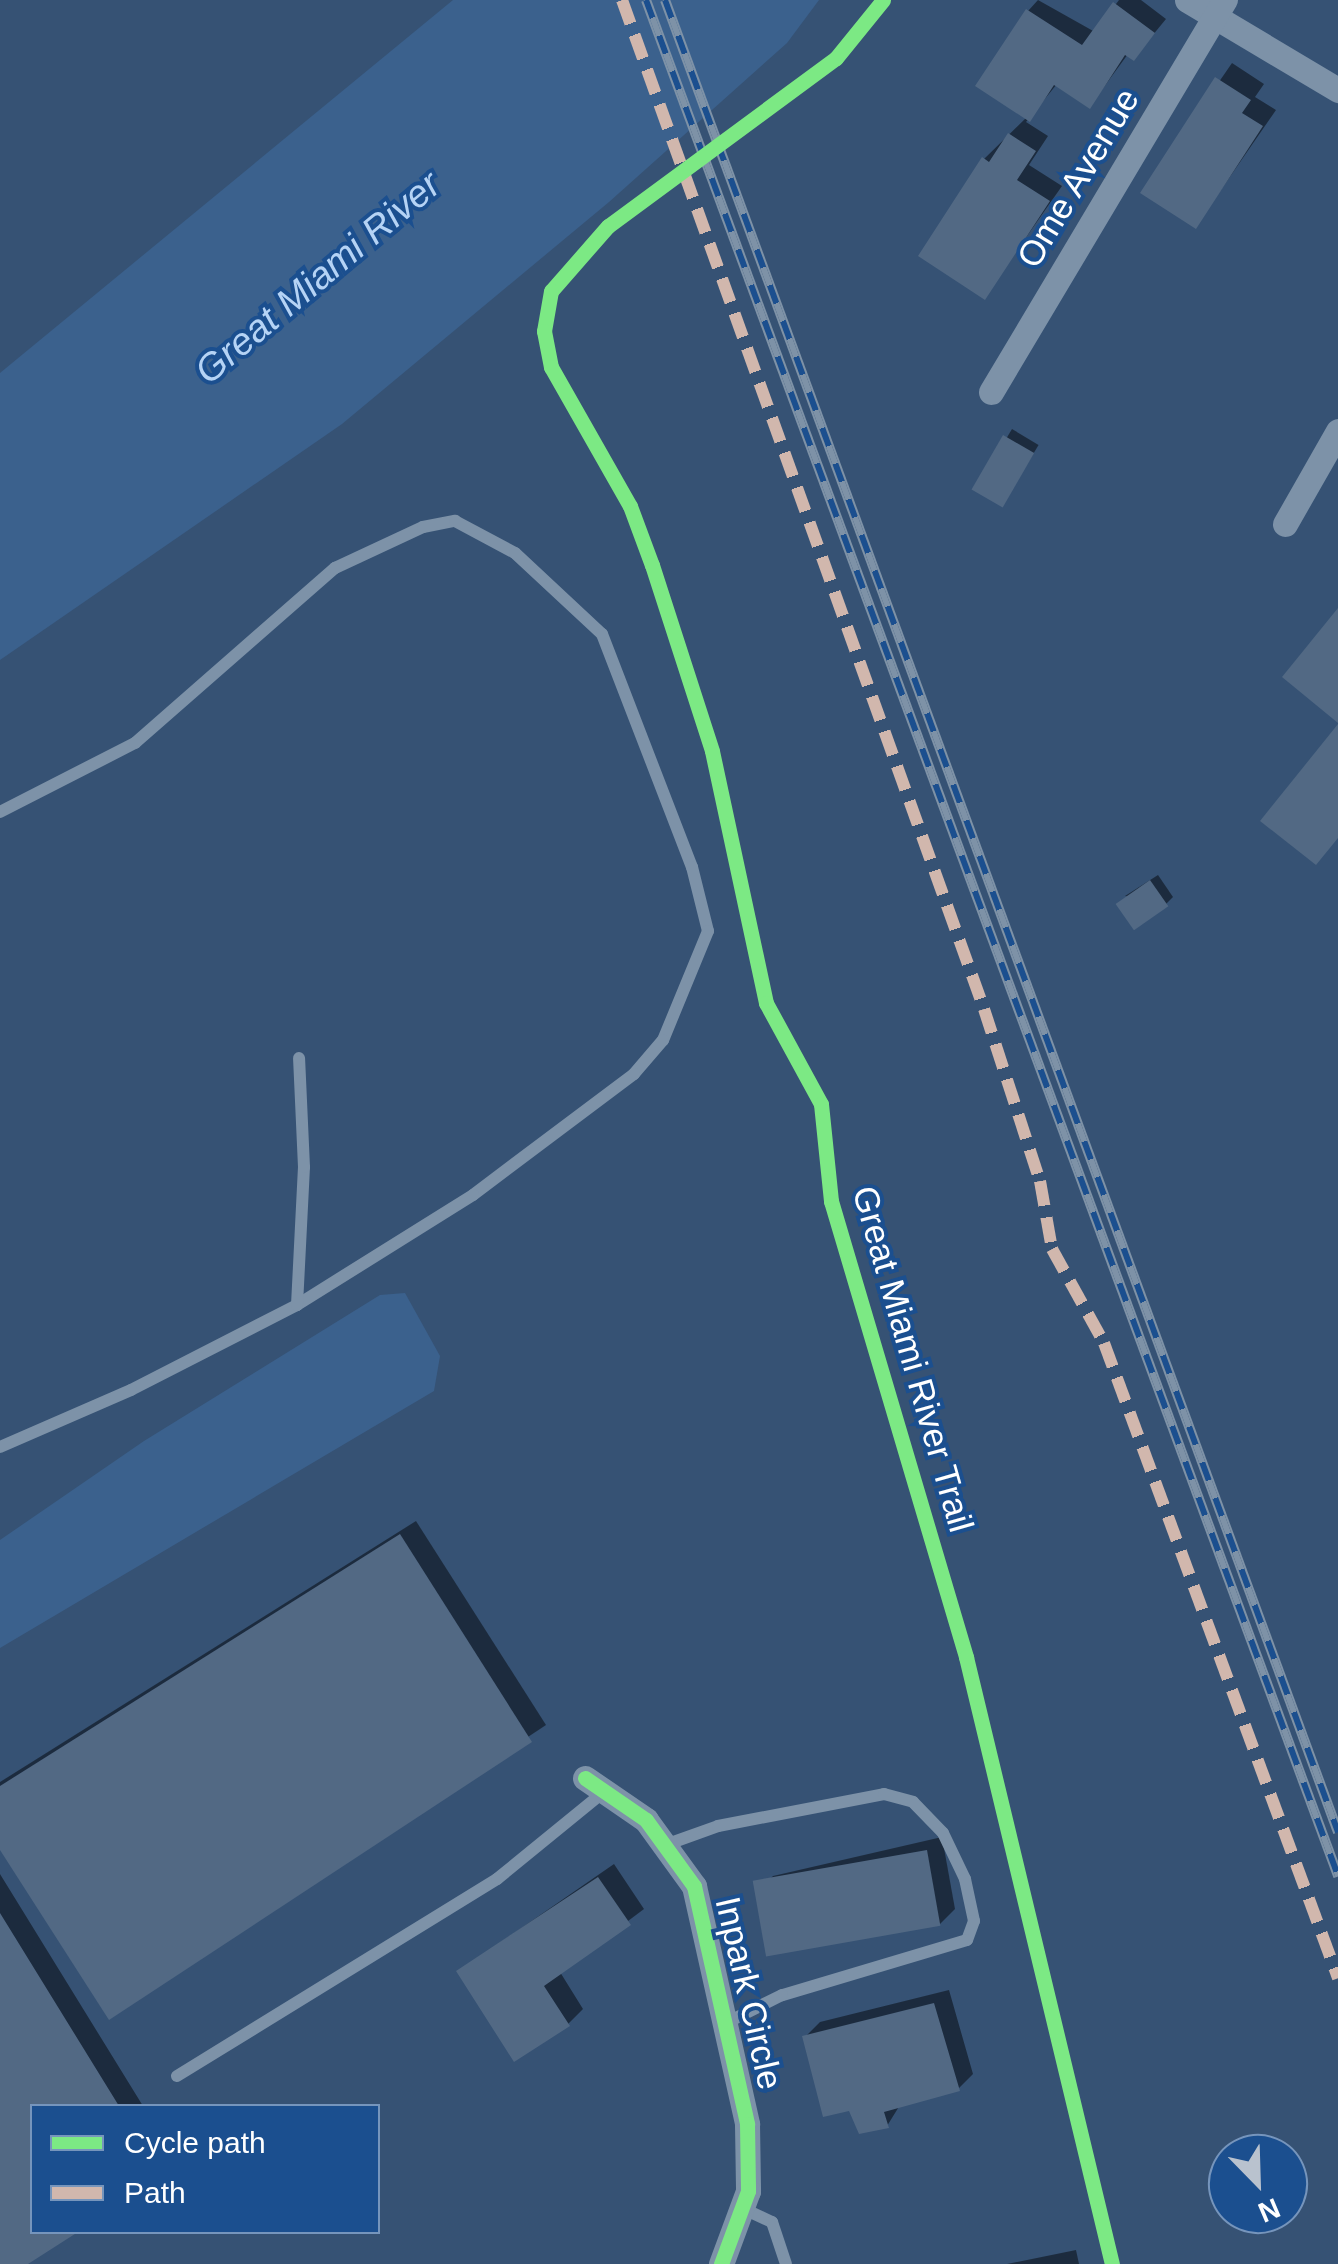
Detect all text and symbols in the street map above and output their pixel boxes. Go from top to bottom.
street label: Ome Avenue [1008,80,1148,276]
water label: Great Miami River [186,162,450,394]
street label: Great Miami River Trail [843,1181,983,1537]
street label: Inpark Circle [706,1893,792,2093]
legend [30,2104,380,2234]
text: Cycle path [124,2126,266,2159]
north arrow [1208,2134,1308,2234]
text: Path [124,2176,186,2209]
text: N [1254,2192,1285,2228]

